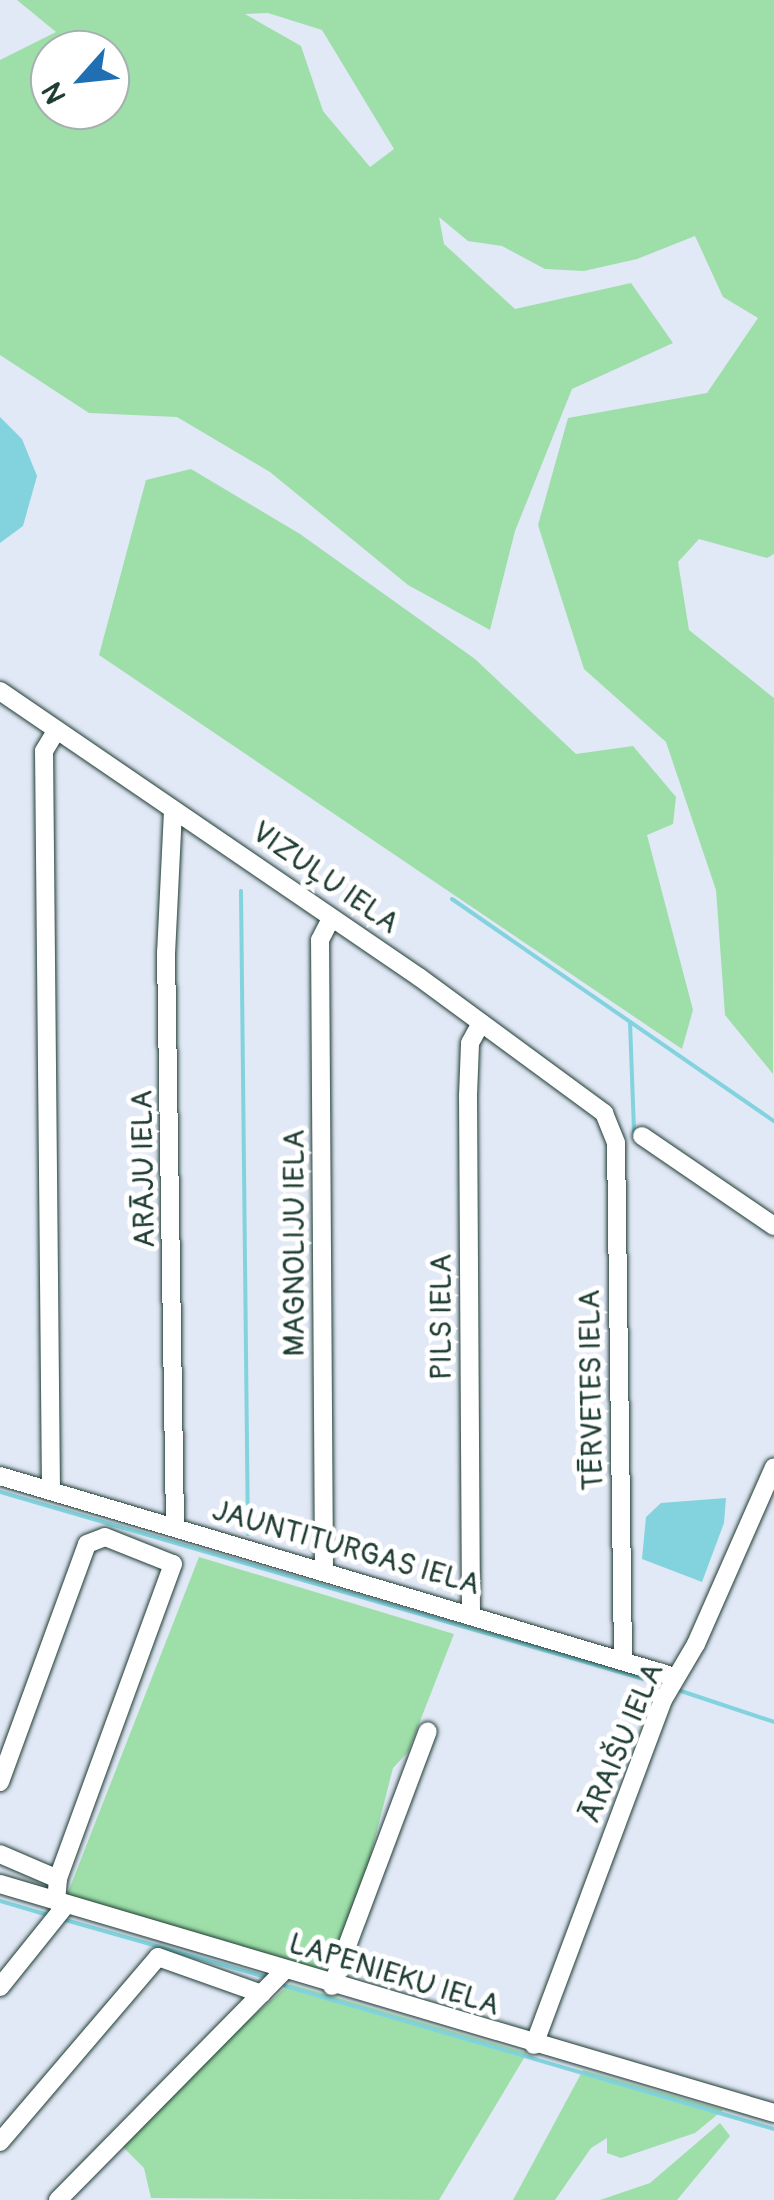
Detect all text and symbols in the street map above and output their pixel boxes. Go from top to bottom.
north arrow [30,30,130,130]
text: N [35,77,74,109]
street label: VIZUĻU IELA [244,814,406,942]
street label: ARĀJU IELA [125,1090,163,1248]
street label: MAGNOLIJU IELA [277,1130,313,1356]
street label: PILS IELA [424,1254,460,1380]
street label: TĒRVETES IELA [572,1289,612,1491]
street label: JAUNTITURGAS IELA [208,1493,484,1603]
street label: ĀRAIŠU IELA [572,1658,672,1828]
street label: LAPENIEKU IELA [284,1926,504,2024]

